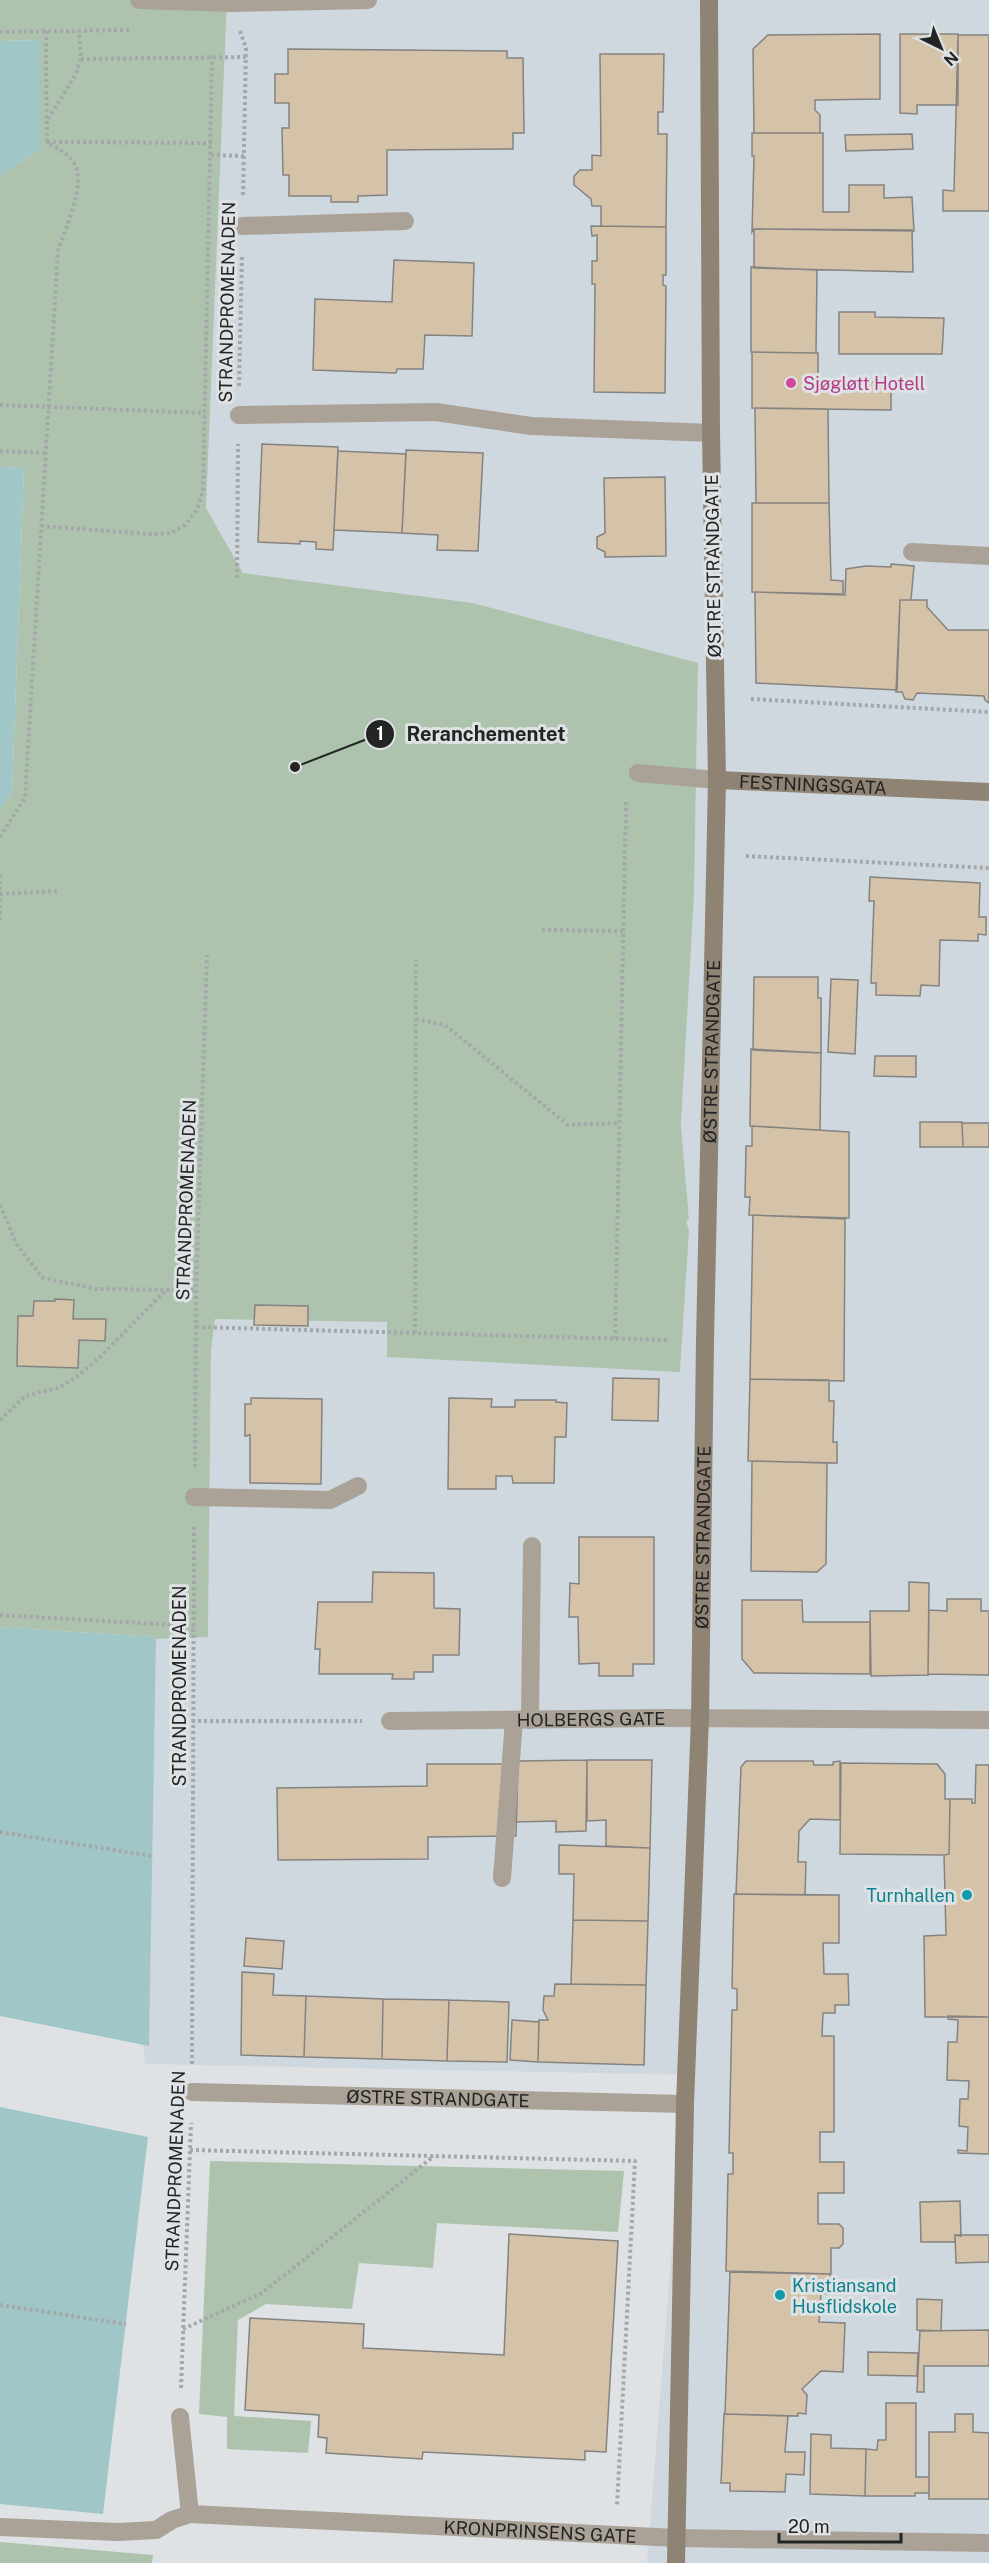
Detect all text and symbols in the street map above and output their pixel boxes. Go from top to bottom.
north arrow [911,18,971,78]
text: N [940,47,962,70]
street label: STRANDPROMENADEN [215,201,239,403]
place label: Sjøgløtt Hotell [803,373,925,394]
marker: Sjøgløtt Hotell [784,376,798,390]
street label: ØSTRE STRANDGATE [701,474,725,658]
callout: Reranchementet [365,715,578,753]
text: Reranchementet [406,722,566,746]
text: 1 [376,723,384,744]
street label: FESTNINGSGATA [739,770,888,798]
street label: ØSTRE STRANDGATE [699,959,724,1143]
street label: STRANDPROMENADEN [172,1099,200,1301]
street label: ØSTRE STRANDGATE [691,1445,714,1629]
street label: STRANDPROMENADEN [169,1585,190,1787]
street label: HOLBERGS GATE [516,1707,666,1730]
place label: Turnhallen [866,1885,955,1906]
marker: Turnhallen [960,1888,974,1902]
street label: STRANDPROMENADEN [161,2070,189,2272]
street label: ØSTRE STRANDGATE [346,2085,530,2111]
place label: Kristiansand Husflidskole [792,2275,897,2317]
marker: Kristiansand Husflidskole [773,2288,787,2302]
scale bar [779,2506,900,2544]
street label: KRONPRINSENS GATE [443,2516,637,2546]
text: 20 m [788,2516,830,2537]

